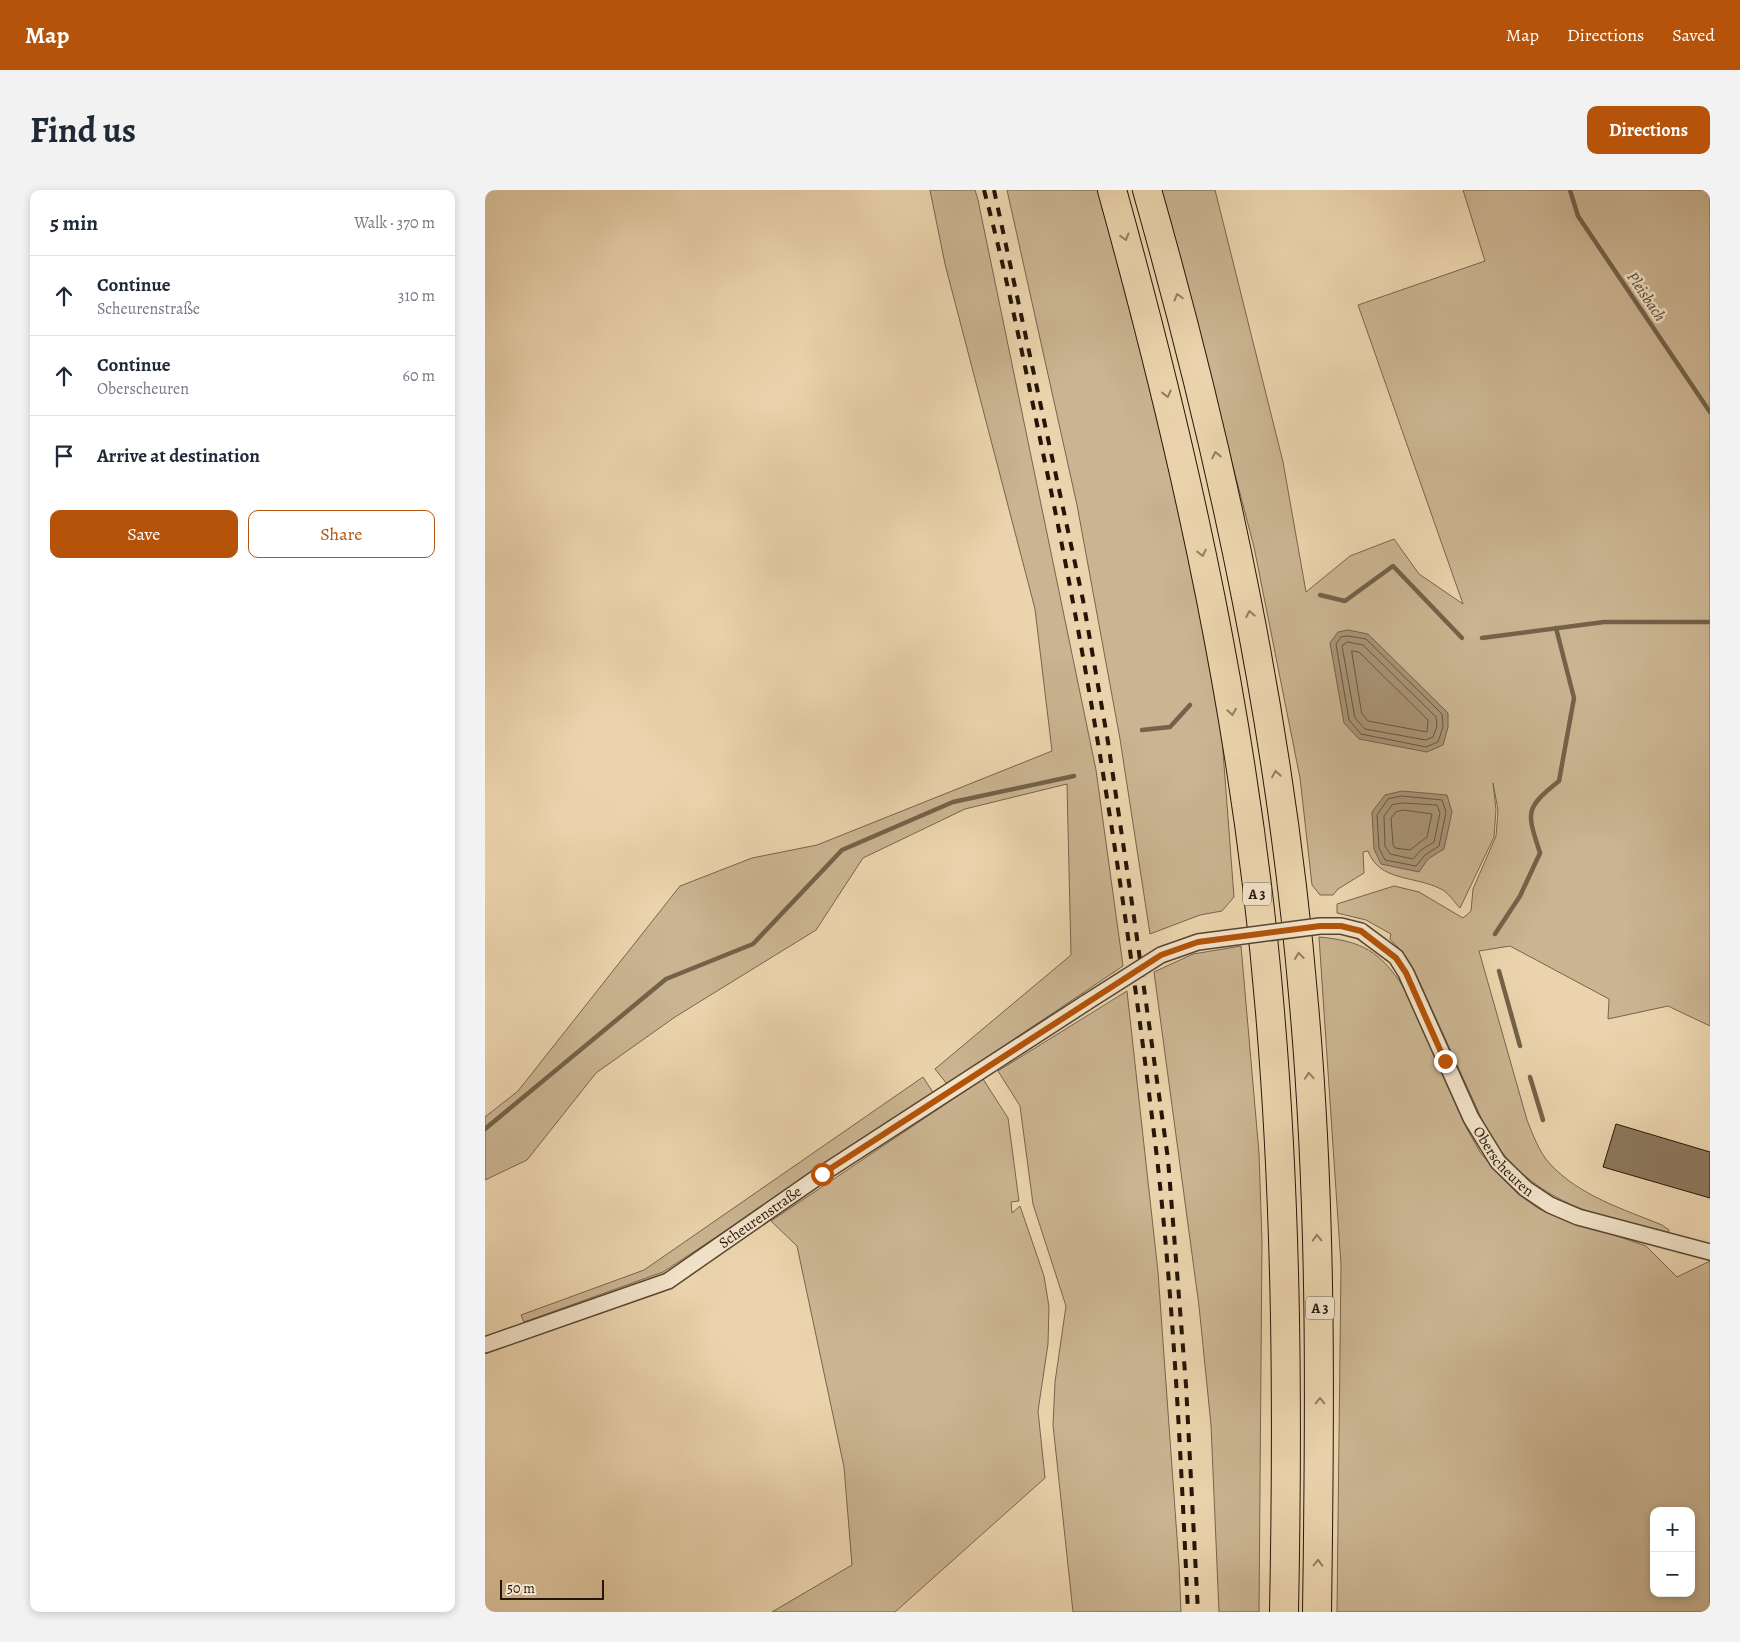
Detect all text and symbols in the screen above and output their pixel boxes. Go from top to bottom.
text: Map [25,19,69,51]
text: Map [1506,23,1539,47]
text: Directions [1567,23,1644,47]
text: Saved [1672,23,1715,47]
text: Find us [30,106,136,154]
button: Directions [1587,106,1710,154]
text: 5 min [50,209,98,237]
text: Walk · 370 m [354,212,435,234]
one-way arrow [1120,232,1130,241]
water label: Pleisbach [1621,267,1671,326]
text: Continue [97,272,171,298]
icon: ahead [50,282,78,310]
text: 310 m [398,285,435,307]
one-way arrow [1173,294,1183,302]
text: Scheurenstraße [97,298,200,320]
text: Continue [97,352,171,378]
icon: ahead [50,362,78,390]
text: 60 m [403,365,435,387]
text: Oberscheuren [97,378,189,400]
one-way arrow [1161,390,1171,398]
icon: arrive [50,442,78,470]
text: Arrive at destination [97,443,260,469]
one-way arrow [1212,451,1222,460]
button: Save [50,510,238,558]
button: Share [248,510,435,558]
one-way arrow [1197,548,1207,557]
one-way arrow [1245,610,1255,618]
one-way arrow [1226,708,1236,717]
one-way arrow [1272,770,1282,779]
road number: A 3 [1243,882,1271,906]
one-way arrow [1294,952,1305,960]
route end [1434,1050,1457,1073]
one-way arrow [1303,1072,1314,1080]
street label: Oberscheuren [1468,1123,1538,1201]
route start [811,1163,834,1186]
street label: Scheurenstraße [715,1181,806,1253]
one-way arrow [1312,1234,1322,1242]
road number: A 3 [1306,1296,1334,1320]
one-way arrow [1315,1397,1325,1404]
map controls [1650,1507,1695,1597]
button: + [1650,1507,1695,1552]
button: − [1650,1552,1695,1597]
one-way arrow [1313,1559,1323,1567]
scale bar [500,1577,604,1600]
text: 50 m [507,1579,535,1598]

